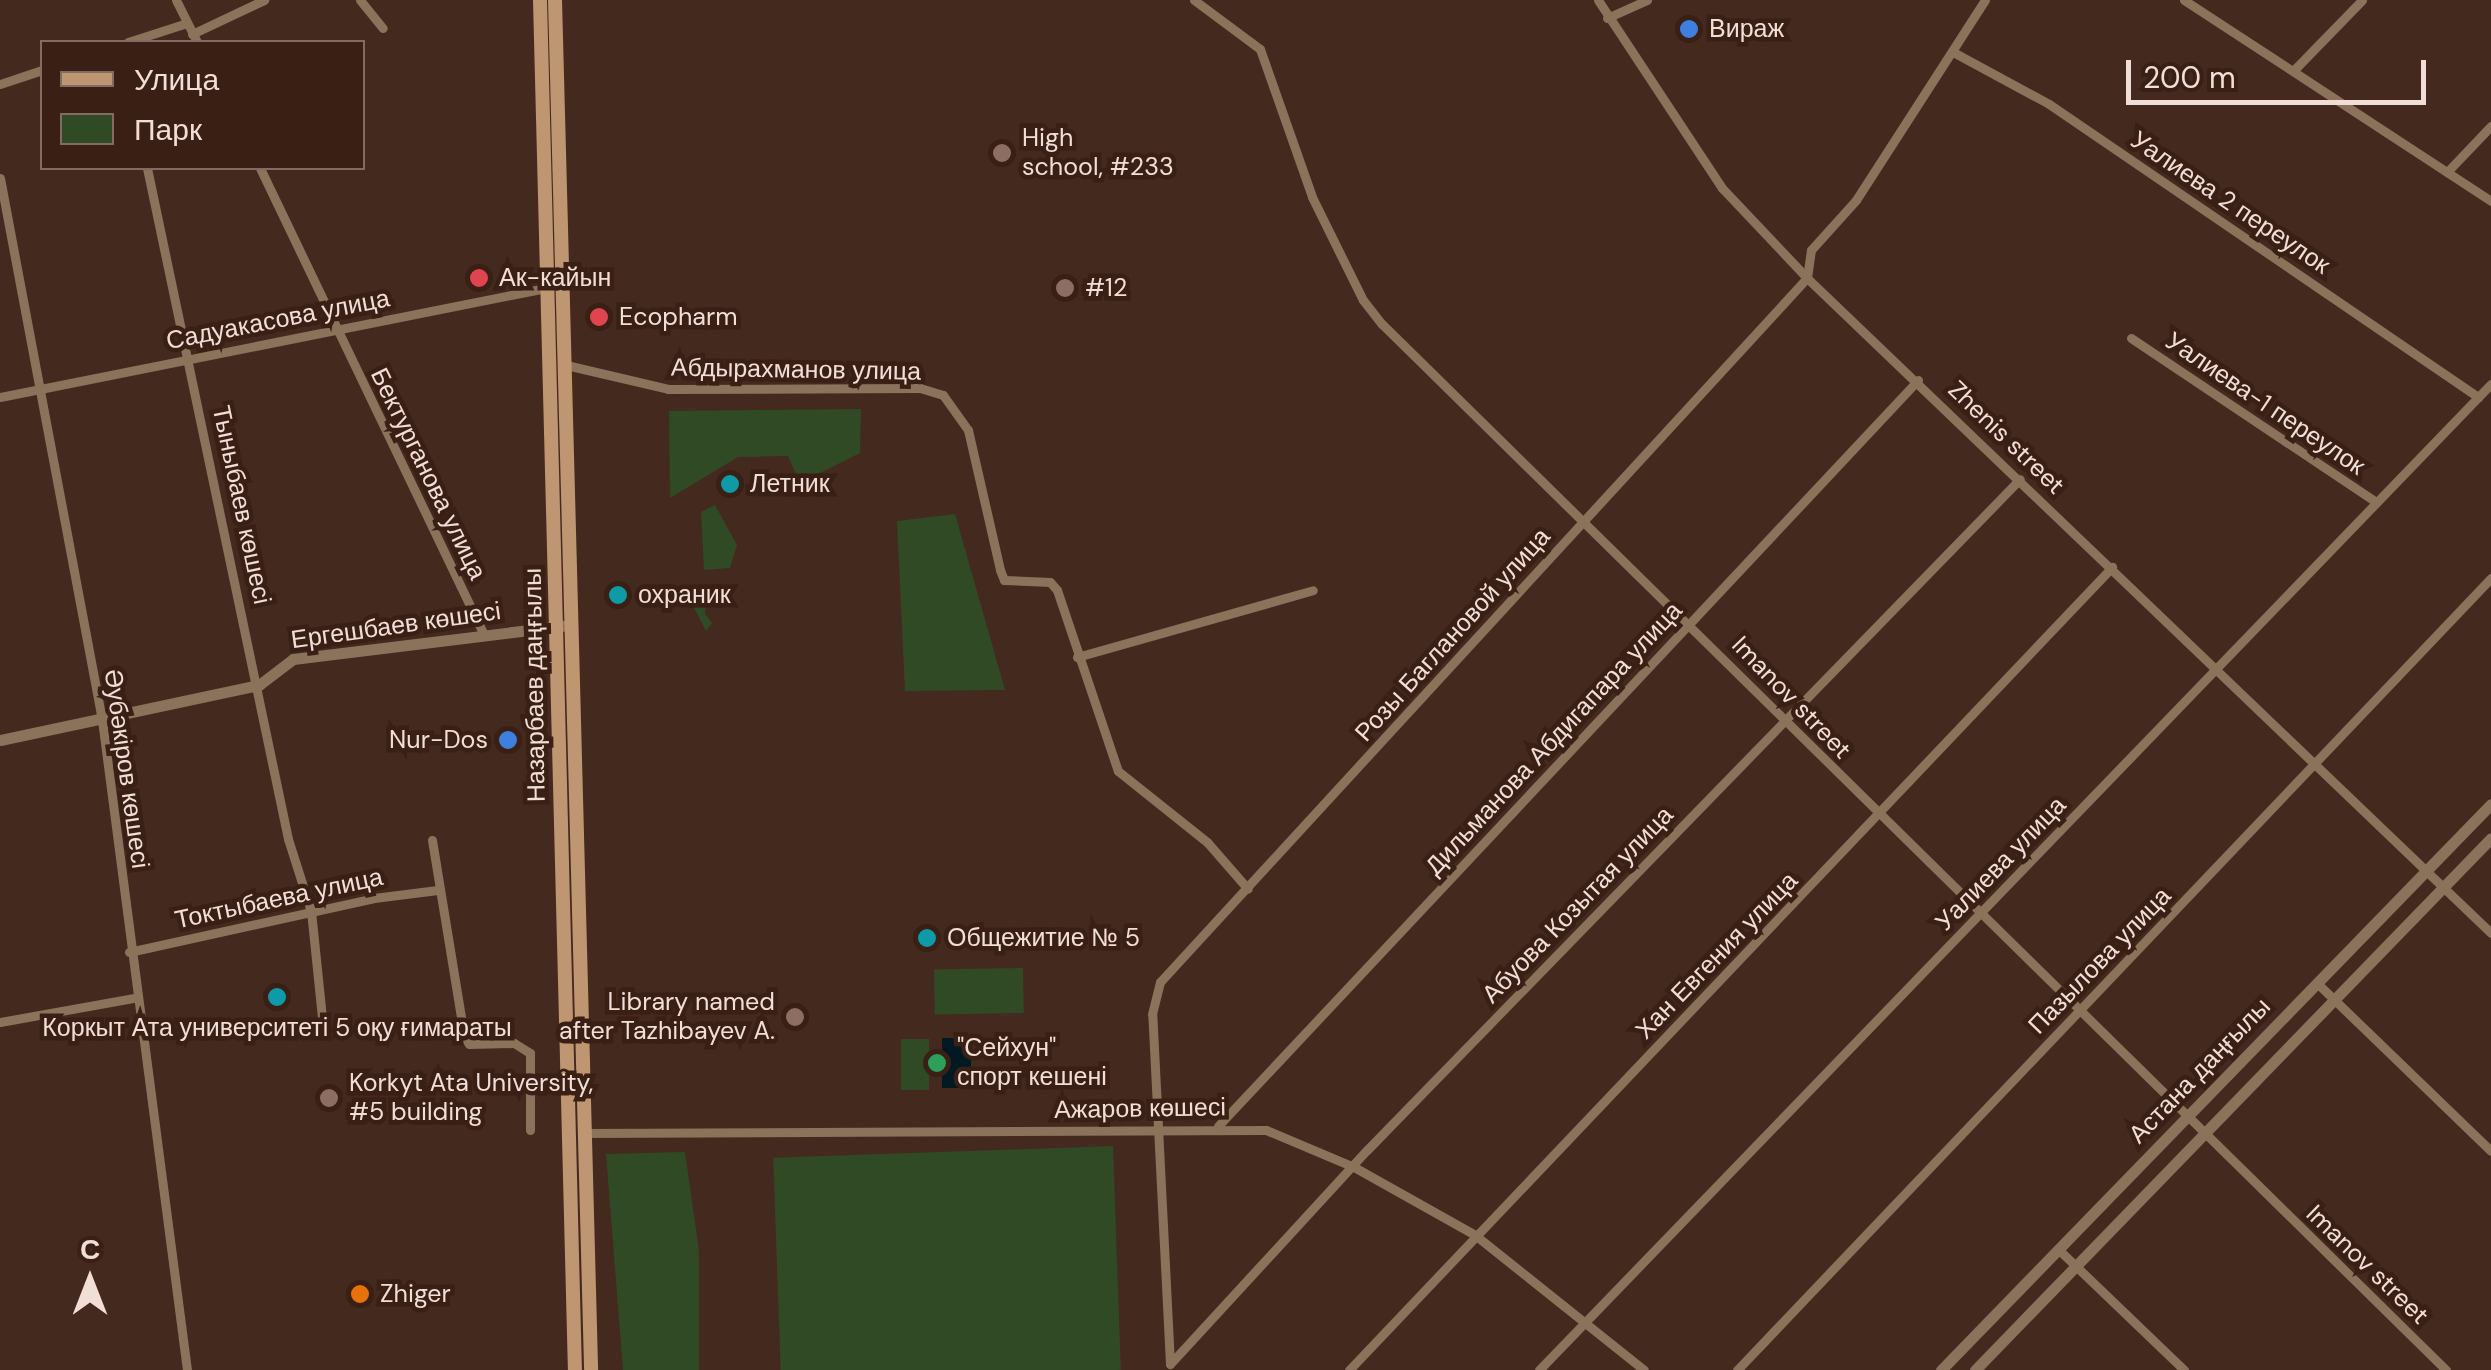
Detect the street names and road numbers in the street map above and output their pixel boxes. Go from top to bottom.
street label: Уалиева 2 переулок [2125,125,2335,281]
street label: Садуакасова улица [164,284,392,356]
street label: Уалиева-1 переулок [2160,326,2370,482]
street label: Абдырахманов улица [671,353,921,387]
street label: Бектурганова улица [364,363,492,585]
street label: Zhenis street [1942,375,2070,501]
street label: Тыныбаев көшесі [205,403,277,607]
street label: Розы Баглановой улица [1349,522,1557,748]
street label: Назарбаев даңғылы [518,568,552,802]
street label: Ергешбаев көшесі [289,596,503,656]
street label: Дильманова Абдигапара улица [1419,596,1689,882]
street label: Imanov street [1725,631,1857,765]
street label: Әубәкіров көшесі [97,667,155,871]
street label: Уалиева улица [1930,791,2072,937]
street label: Абуова Козытая улица [1476,800,1680,1010]
street label: Токтыбаева улица [172,862,386,936]
street label: Хан Евгения улица [1630,866,1804,1046]
street label: Пазылова улица [2022,881,2178,1041]
street label: Астана даңғылы [2123,992,2277,1150]
street label: Ажаров көшесі [1054,1093,1226,1125]
street label: Imanov street [2300,1199,2434,1331]

